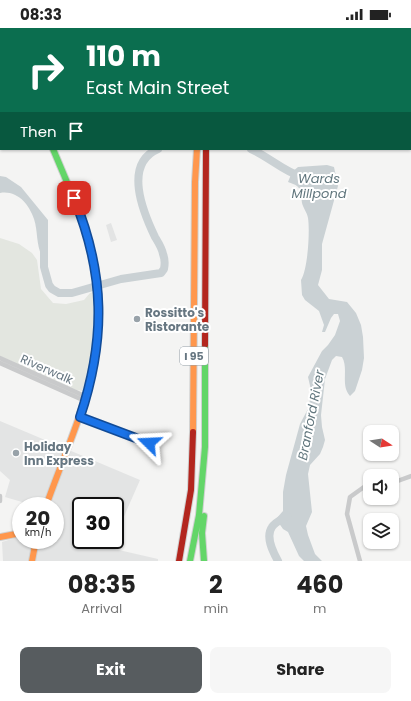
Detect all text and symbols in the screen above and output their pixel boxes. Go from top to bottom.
text: 08:33 [20,4,62,25]
text: 110 m [86,37,161,76]
icon: right [20,44,72,96]
text: East Main Street [86,75,229,100]
icon: arrive [65,120,87,142]
text: Then [20,121,57,142]
water label: Wards Millpond [291,169,347,203]
pin [57,181,91,215]
icon: arrive [63,187,85,209]
place label: Rossitto's Ristorante [145,304,210,335]
marker: Rossitto's Ristorante [132,314,142,324]
road number: I 95 [180,347,208,365]
street label: Riverwalk [18,350,77,388]
water label: Branford River [293,367,329,462]
position arrow [128,422,170,464]
north arrow [363,425,399,461]
map controls [363,425,399,549]
place label: Holiday Inn Express [24,438,94,469]
marker: Holiday Inn Express [11,448,21,458]
button: sound [363,469,399,505]
speed limit sign: 30 [72,497,124,549]
text: 20 [26,504,50,532]
button: layers [363,513,399,549]
text: km/h [25,525,51,540]
text: 08:35 [68,568,136,601]
text: 2 [209,568,223,601]
text: 460 [296,568,343,601]
text: Arrival [81,599,122,618]
text: min [204,599,228,618]
text: m [313,599,326,618]
button: Exit [20,647,202,693]
button: Share [210,647,391,693]

